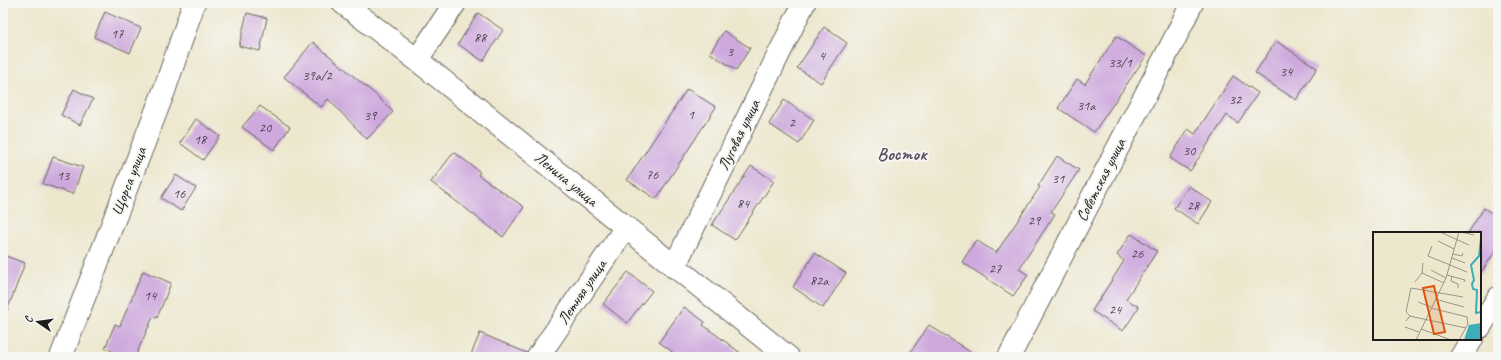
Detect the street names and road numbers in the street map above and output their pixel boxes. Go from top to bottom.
street label: Луговая улица [713,96,765,174]
street label: Советская улица [1072,134,1131,225]
street label: Щорса улица [107,143,152,218]
street label: Ленина улица [530,147,603,212]
street label: Летняя улица [553,254,612,328]

